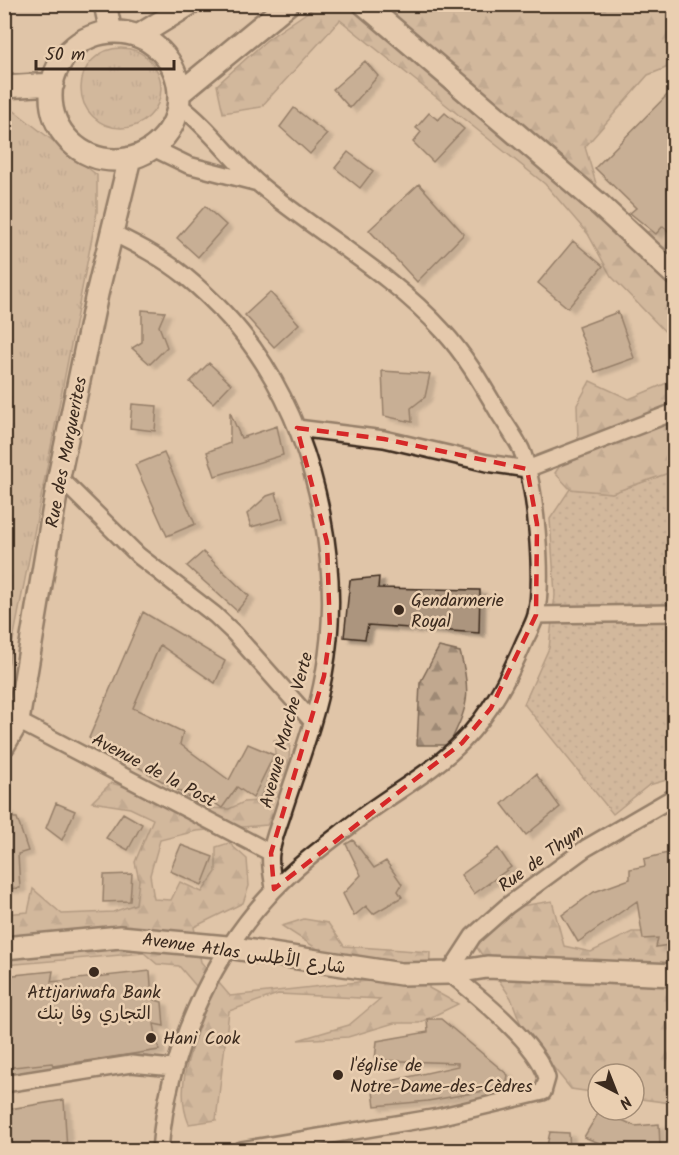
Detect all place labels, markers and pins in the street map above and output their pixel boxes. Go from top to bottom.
place label: Gendarmerie Royal [411,587,504,637]
marker: Gendarmerie Royal [392,603,406,617]
marker: Attijariwafa Bank التجاري وفا بنك [87,965,101,979]
place label: Attijariwafa Bank التجاري وفا بنك [27,979,161,1029]
place label: Hani Cook [163,1025,241,1054]
marker: Hani Cook [144,1031,158,1045]
place label: l'église de Notre-Dame-des-Cèdres [350,1052,533,1102]
marker: l'église de Notre-Dame-des-Cèdres [331,1068,345,1082]

